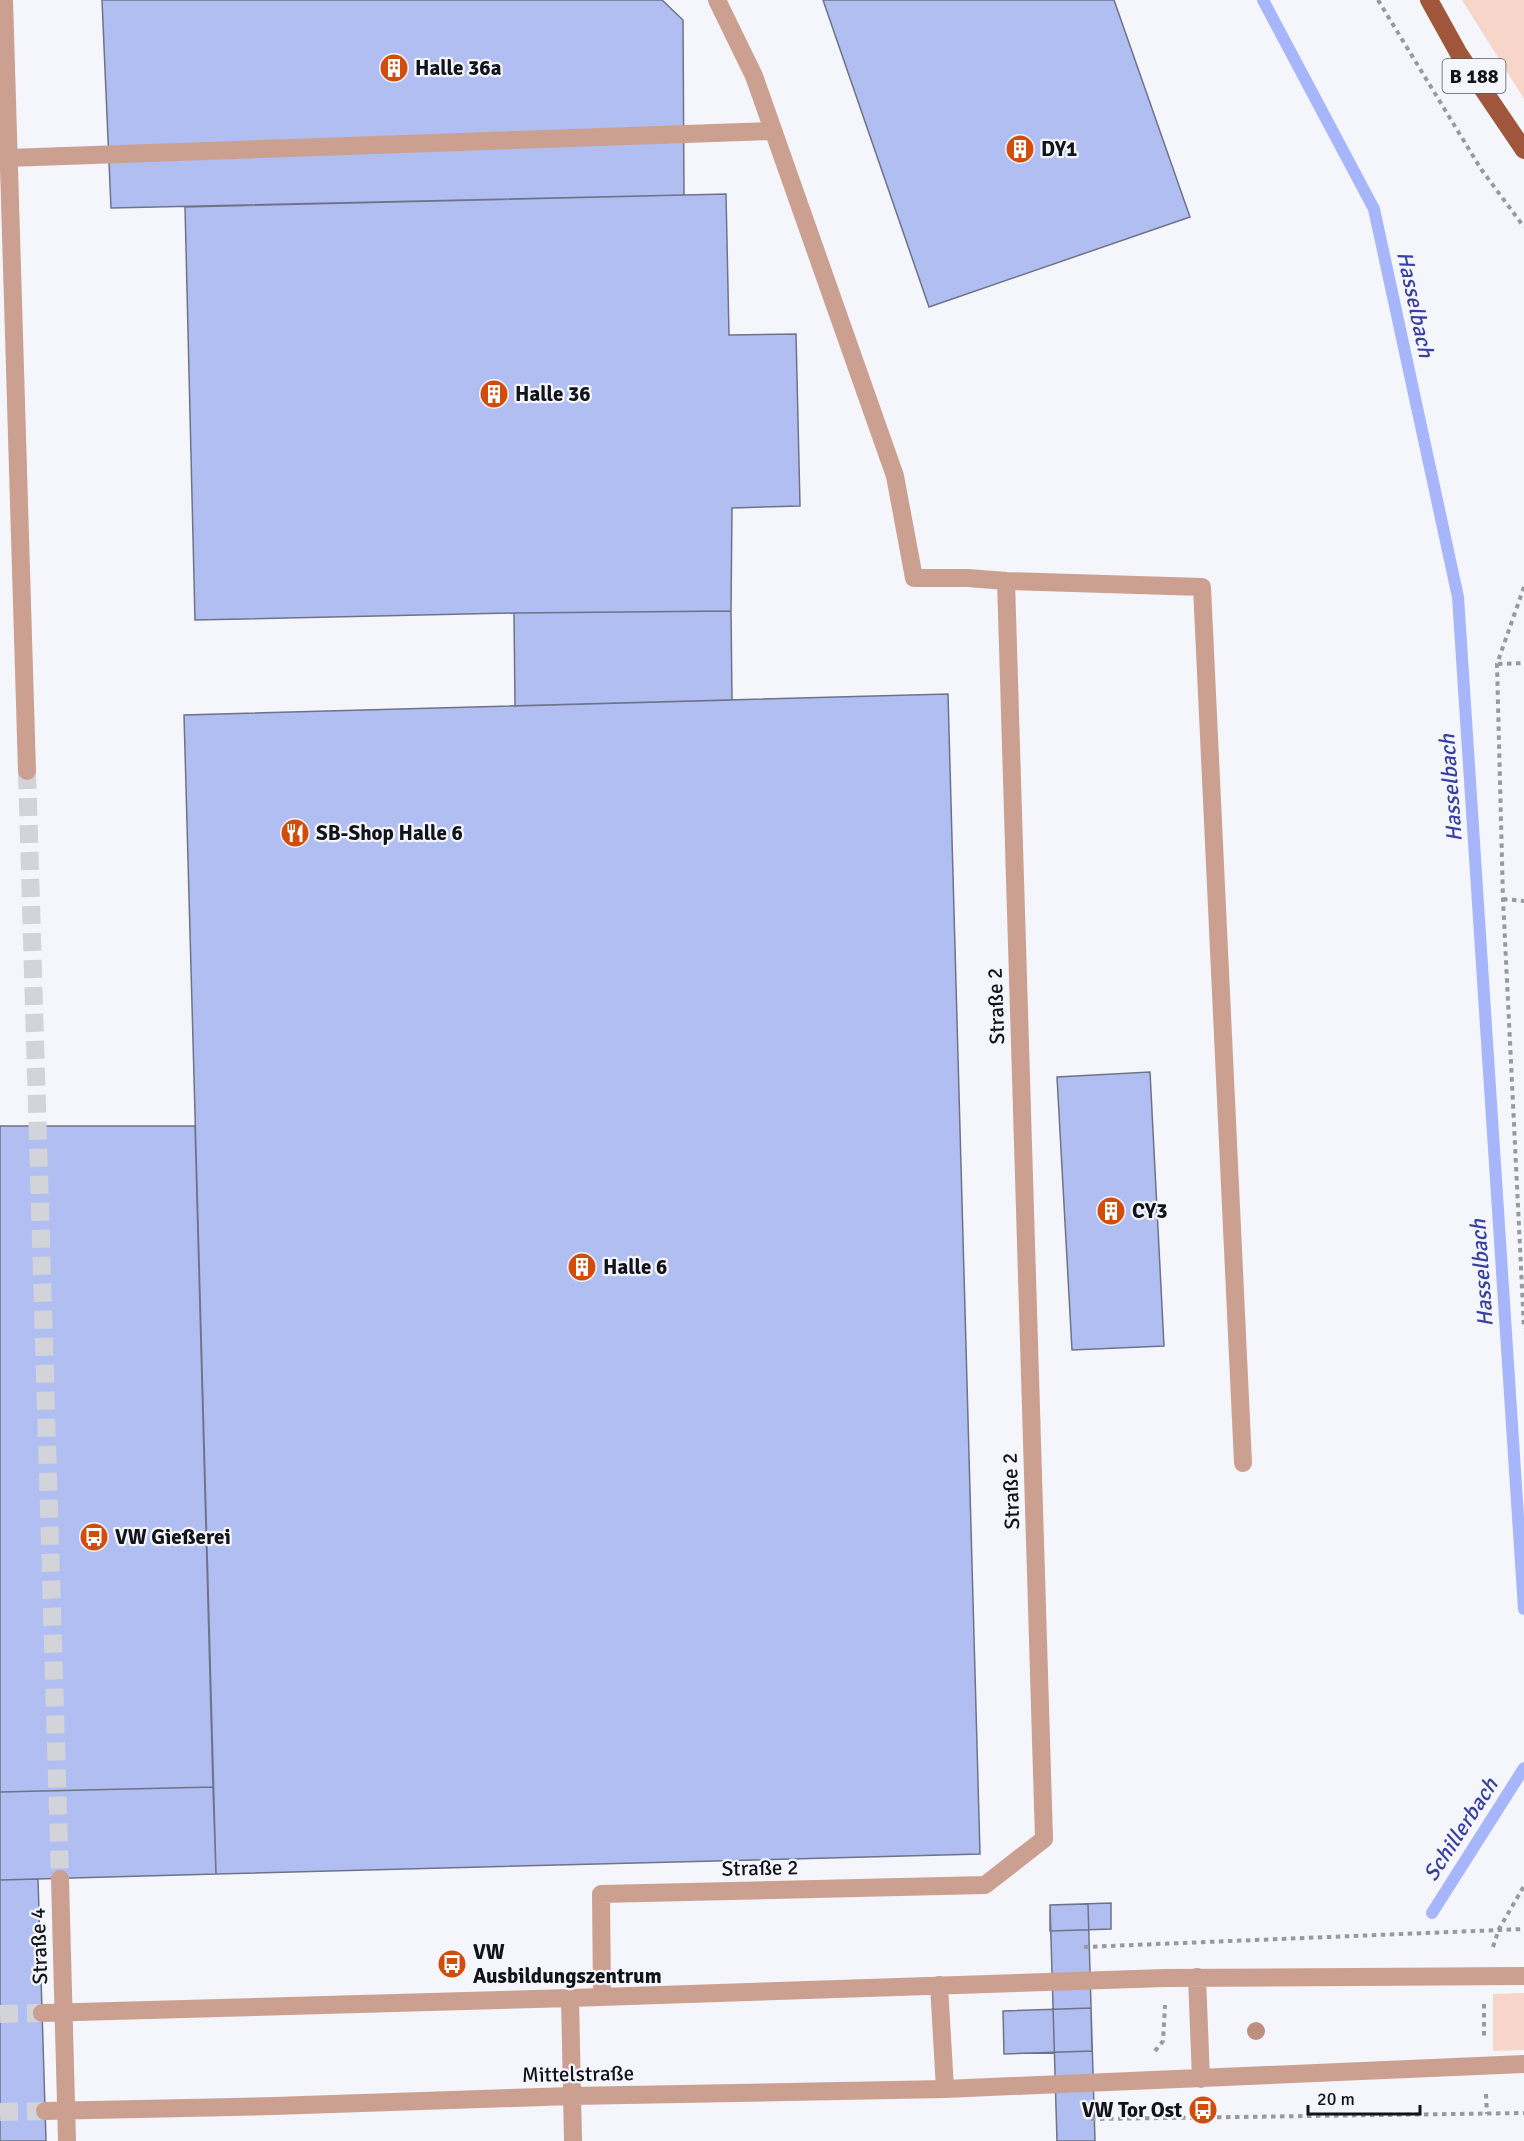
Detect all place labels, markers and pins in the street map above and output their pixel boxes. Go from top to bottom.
building icon: Halle 36a [378,52,410,84]
place label: Halle 36a [415,55,502,81]
building icon: DY1 [1004,133,1036,165]
place label: DY1 [1041,136,1077,162]
building icon: Halle 36 [478,378,510,410]
place label: Halle 36 [515,381,591,407]
restaurant icon: SB-Shop Halle 6 [279,817,311,849]
place label: SB-Shop Halle 6 [316,820,463,846]
building icon: CY3 [1095,1195,1127,1227]
place label: CY3 [1132,1198,1168,1224]
building icon: Halle 6 [566,1251,598,1283]
place label: Halle 6 [603,1254,667,1280]
bus stop icon: VW Gießerei [78,1521,110,1553]
place label: VW Gießerei [115,1524,231,1550]
place label: VW Ausbildungszentrum [473,1939,662,1989]
bus stop icon: VW Ausbildungszentrum [436,1948,468,1980]
bus stop icon: VW Tor Ost [1187,2094,1219,2126]
place label: VW Tor Ost [1082,2097,1182,2123]

